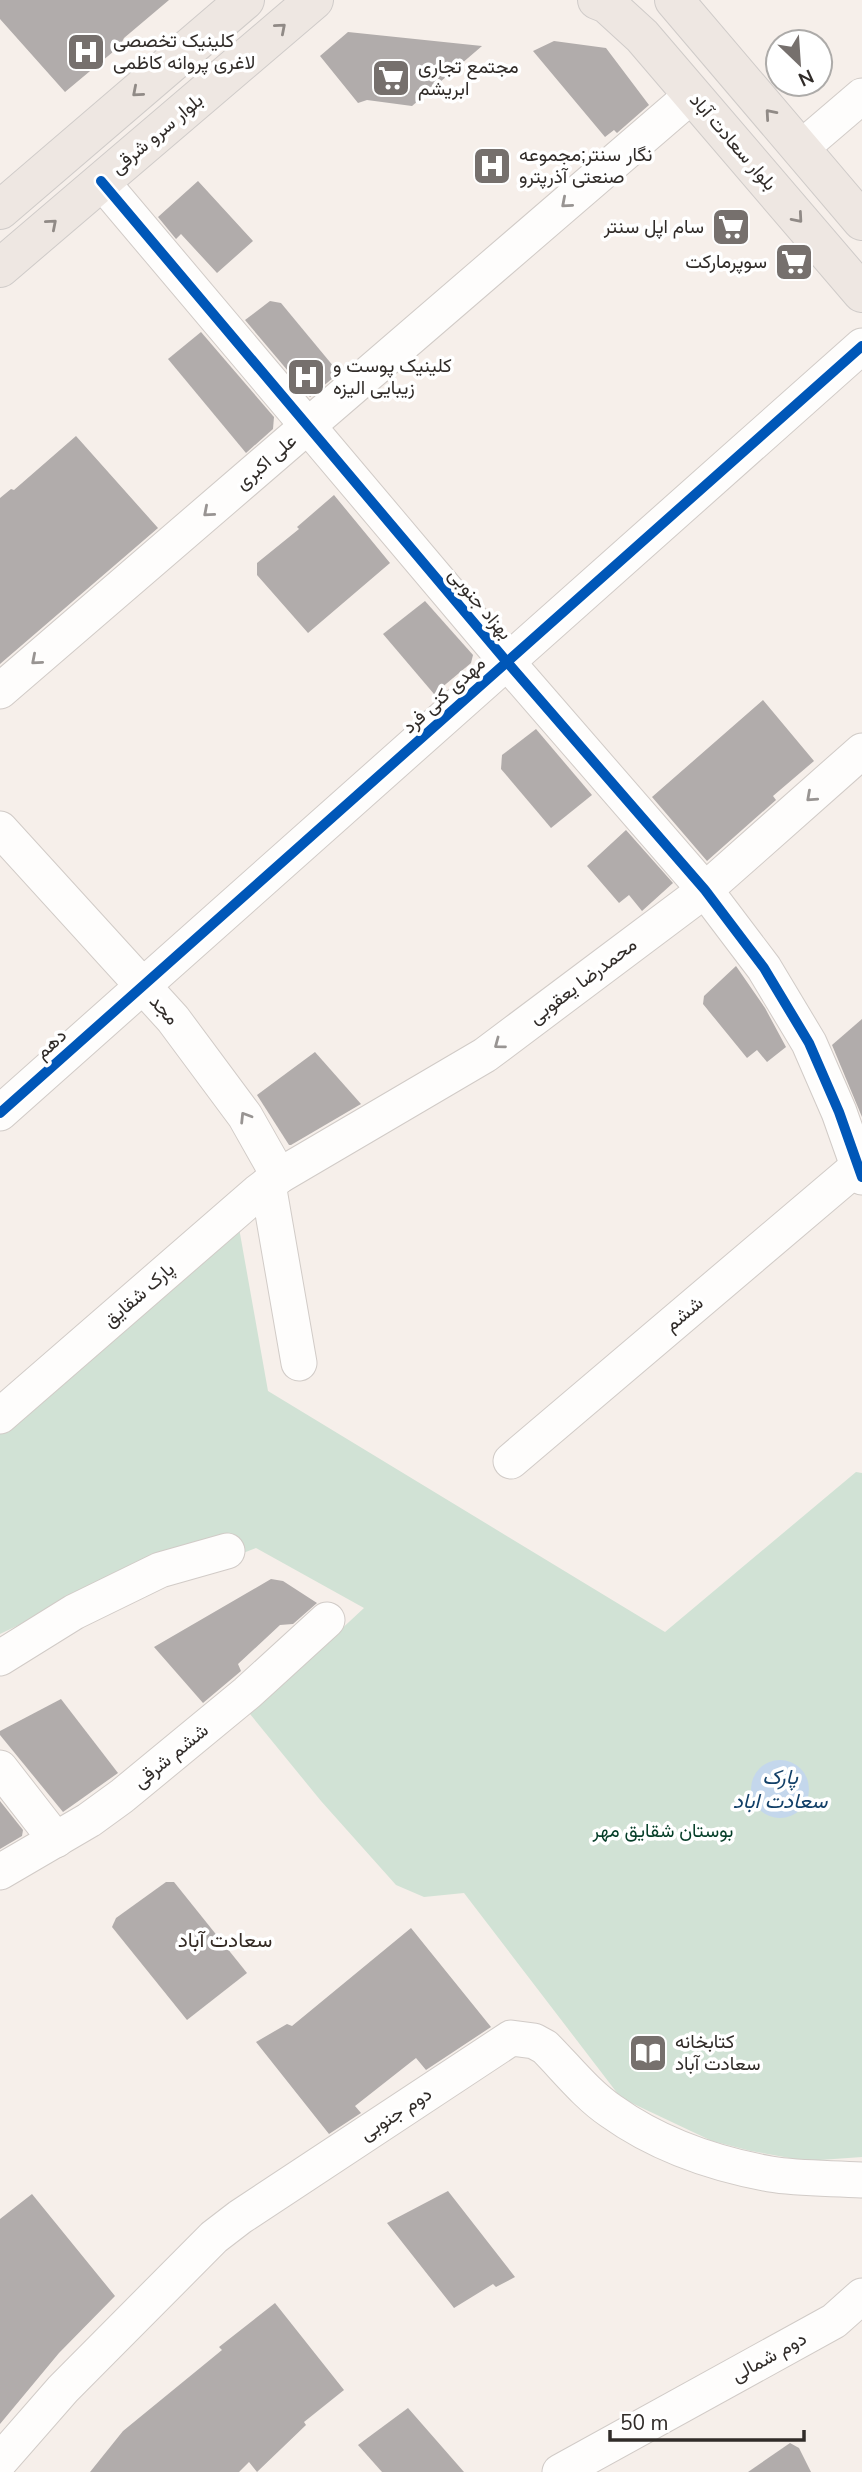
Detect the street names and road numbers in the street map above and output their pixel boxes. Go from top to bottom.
street label: بلوار سرو شرقی [105,88,209,180]
street label: بلوار سعادت آباد [683,88,783,196]
street label: علی اکبری [230,428,302,496]
street label: بهزاد جنوبی [442,562,518,646]
street label: مهدی کنی فرد [397,651,491,739]
street label: محمدرضا یعقوبی [524,932,642,1030]
street label: مجد [143,989,185,1031]
street label: دهم [30,1023,72,1065]
street label: پارک شقایق [98,1257,180,1333]
street label: ششم [659,1290,709,1338]
street label: ششم شرقی [128,1718,214,1794]
street label: دوم جنوبی [355,2081,437,2147]
street label: دوم شمالی [727,2326,811,2388]

